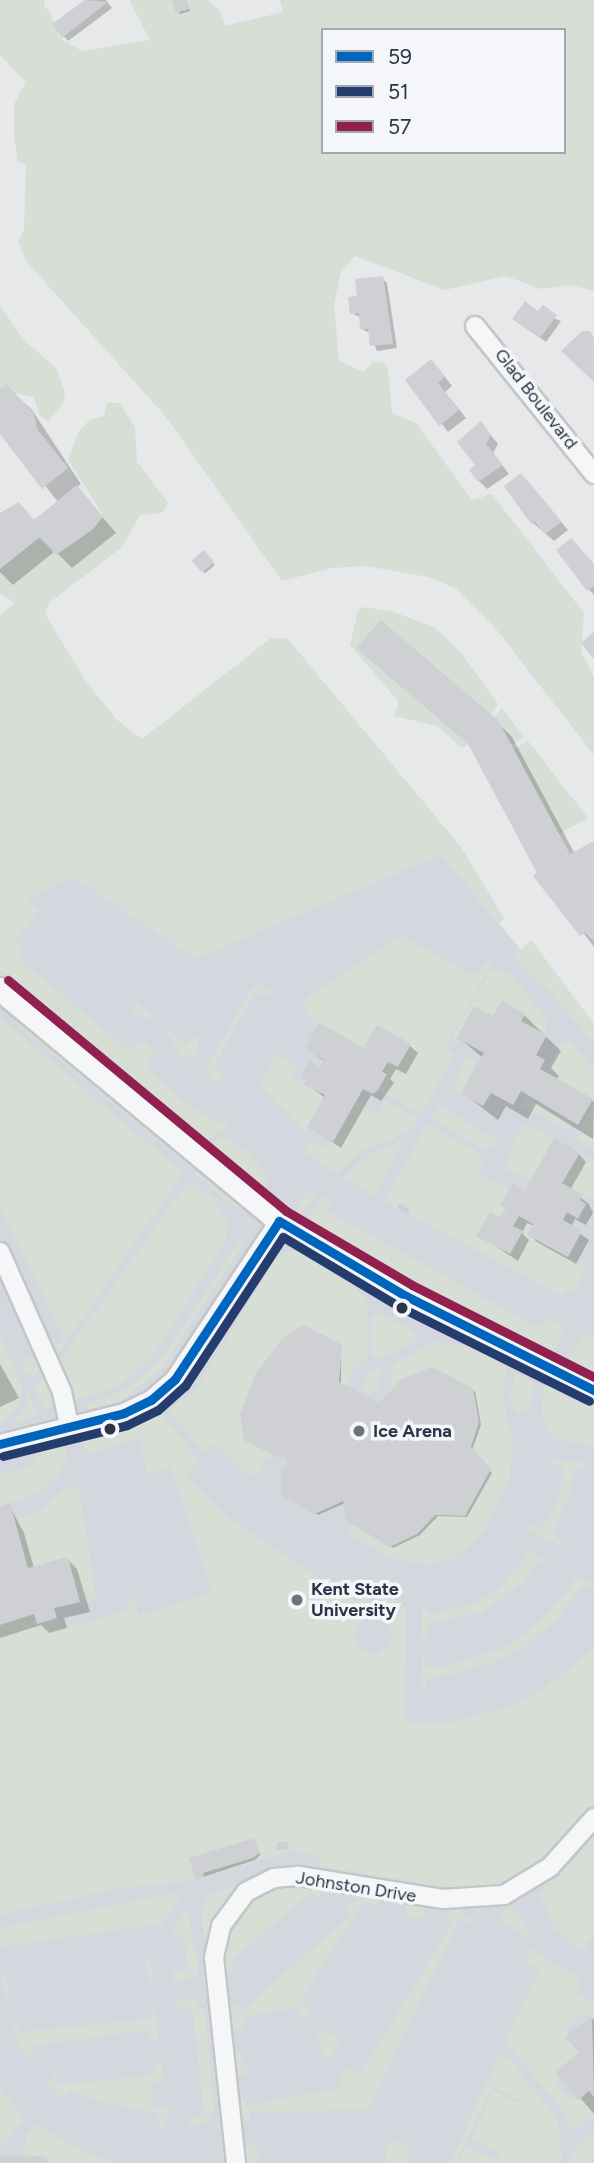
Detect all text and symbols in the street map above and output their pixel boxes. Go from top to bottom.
legend [321,28,566,154]
text: 59 [388,44,412,69]
text: 51 [388,79,409,104]
text: 57 [388,114,411,139]
street label: Glad Boulevard [490,344,582,454]
unlabelled marker [395,1301,409,1315]
place label: Ice Arena [373,1420,452,1442]
unlabelled marker [103,1422,117,1436]
marker: Ice Arena [351,1423,367,1439]
place label: Kent State University [311,1579,399,1622]
marker: Kent State University [289,1592,305,1608]
street label: Johnston Drive [294,1867,418,1907]

